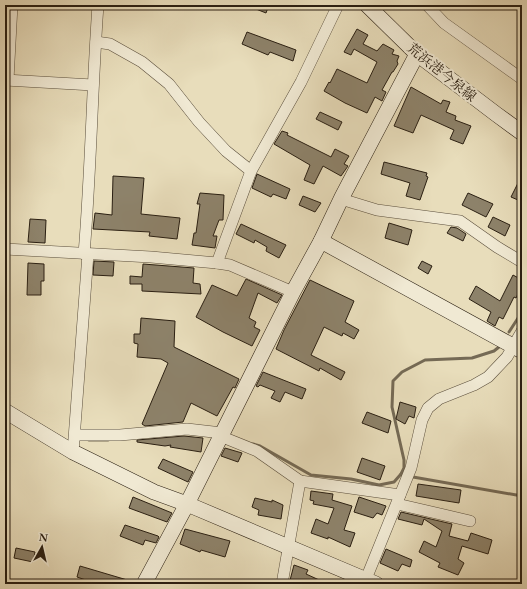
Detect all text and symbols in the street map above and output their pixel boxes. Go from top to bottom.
street label: 荒浜港今泉線 [404,39,480,105]
north arrow [22,527,62,567]
text: N [38,530,49,545]

